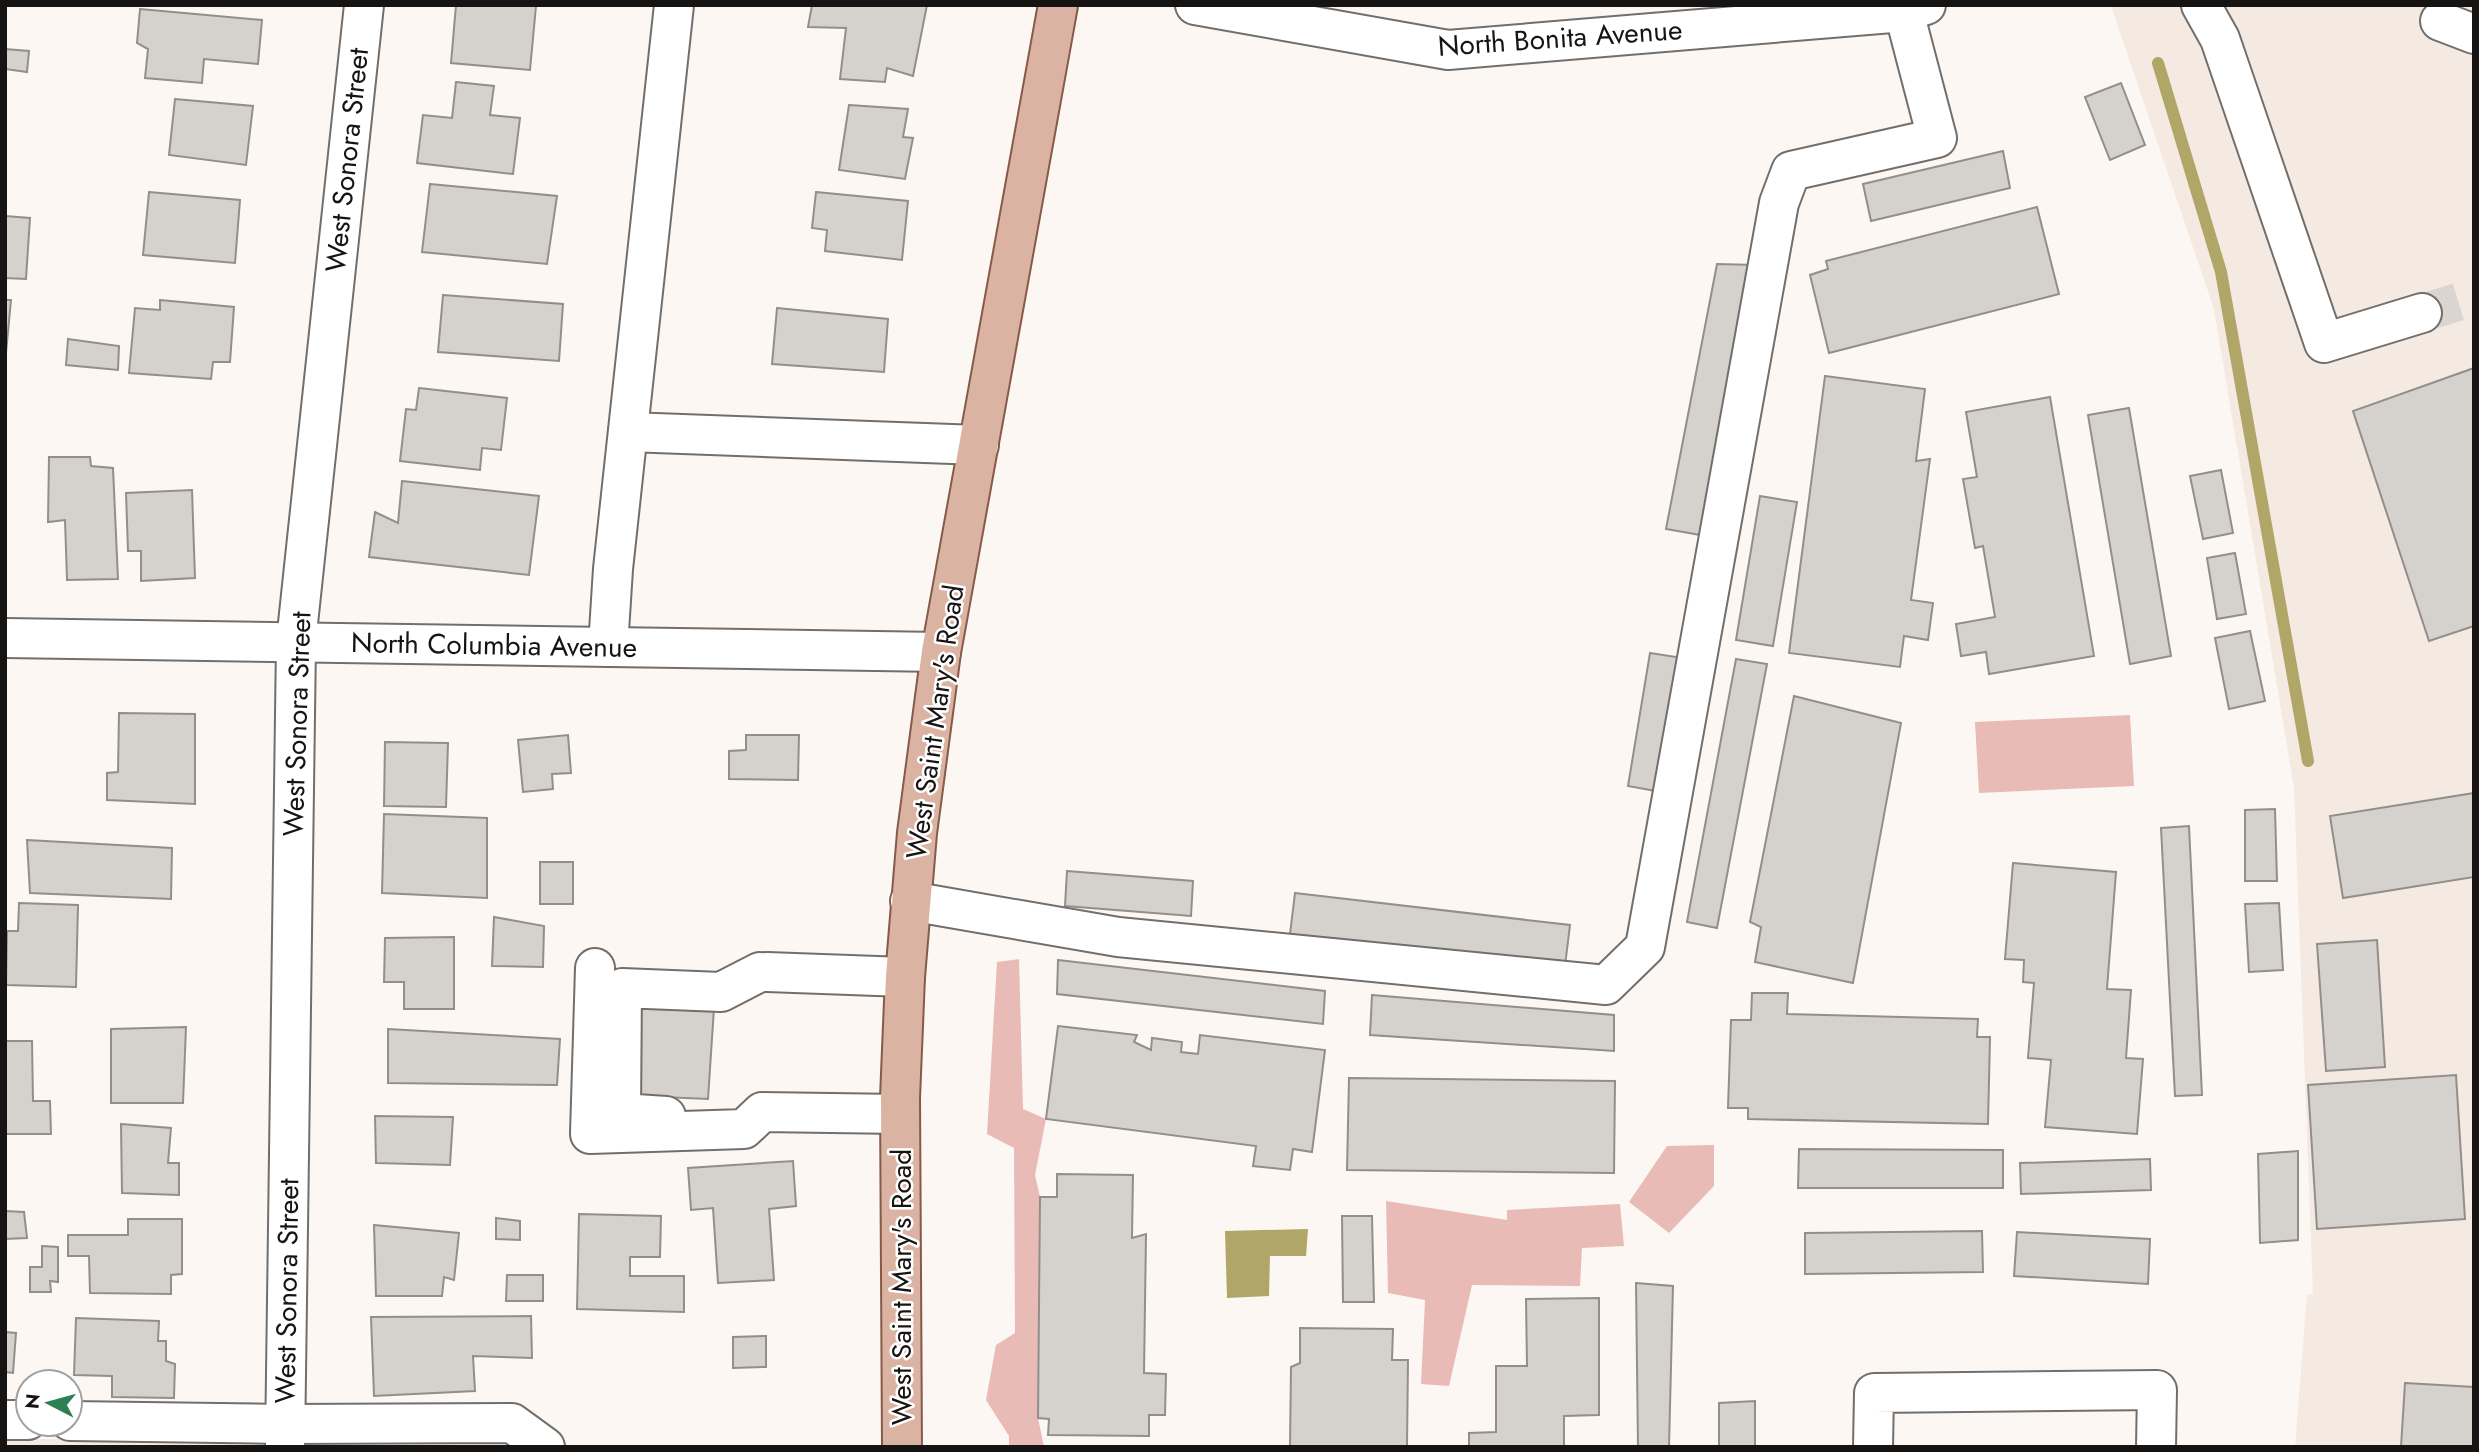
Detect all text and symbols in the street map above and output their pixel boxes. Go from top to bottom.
street label: North Bonita Avenue [1436,9,1684,67]
street label: West Sonora Street [315,46,379,274]
street label: West Saint Mary's Road [895,582,975,862]
street label: West Sonora Street [273,610,321,837]
street label: North Columbia Avenue [351,622,637,668]
street label: West Saint Mary's Road [881,1149,922,1425]
street label: West Sonora Street [265,1178,309,1404]
north arrow [14,1368,84,1438]
text: N [18,1392,47,1410]

